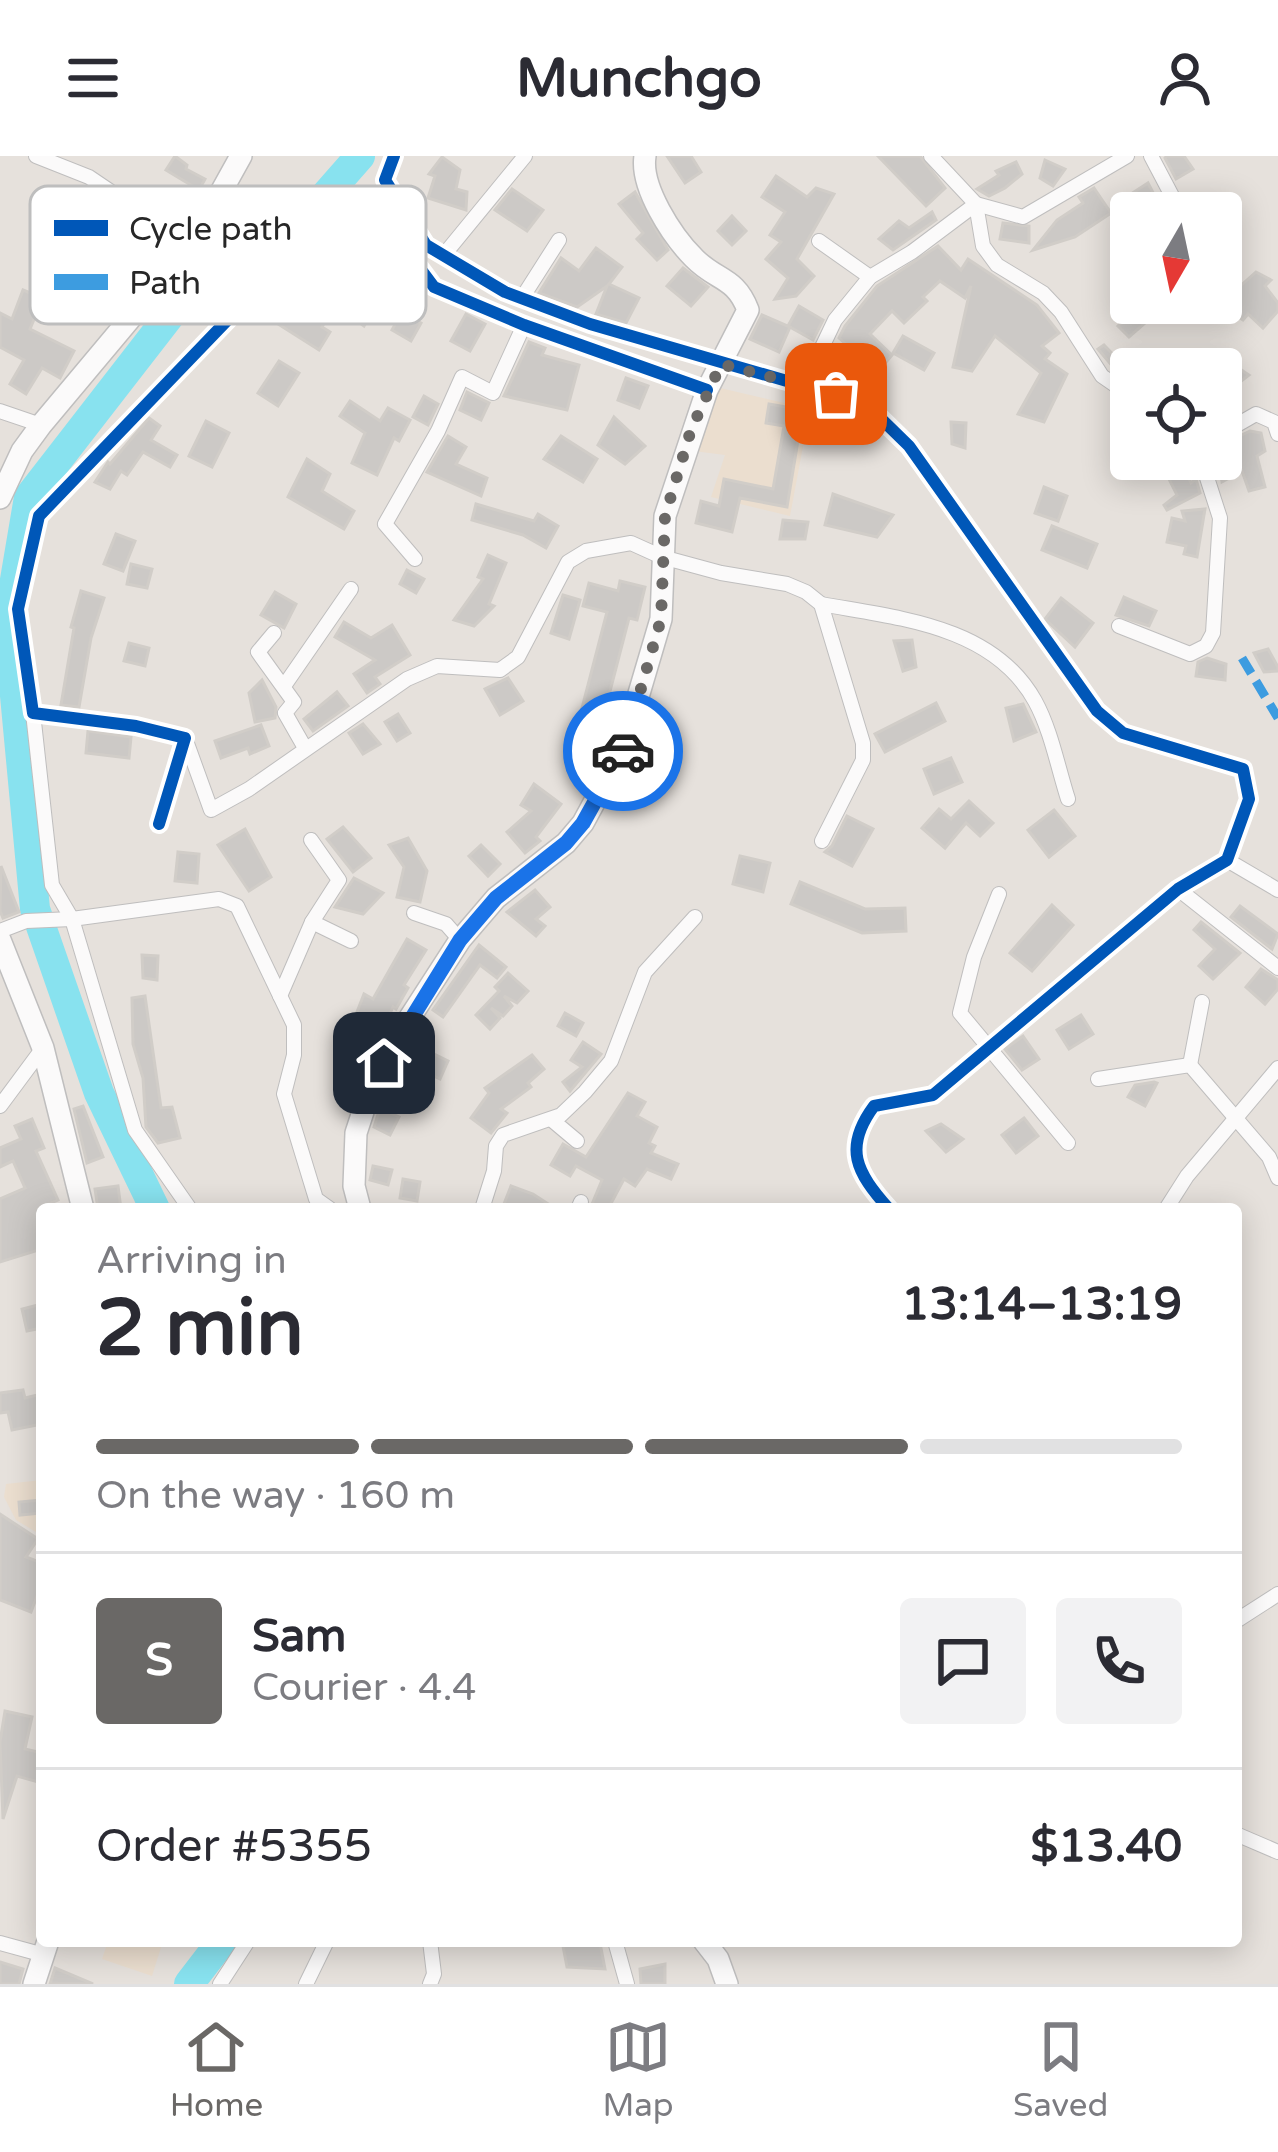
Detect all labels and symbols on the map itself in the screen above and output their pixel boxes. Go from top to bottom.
legend [30,186,426,324]
north arrow [1110,192,1242,324]
text: Cycle path [129,210,293,249]
text: Path [129,264,201,303]
pin [785,343,887,445]
courier [563,691,683,811]
pin [333,1012,435,1114]

